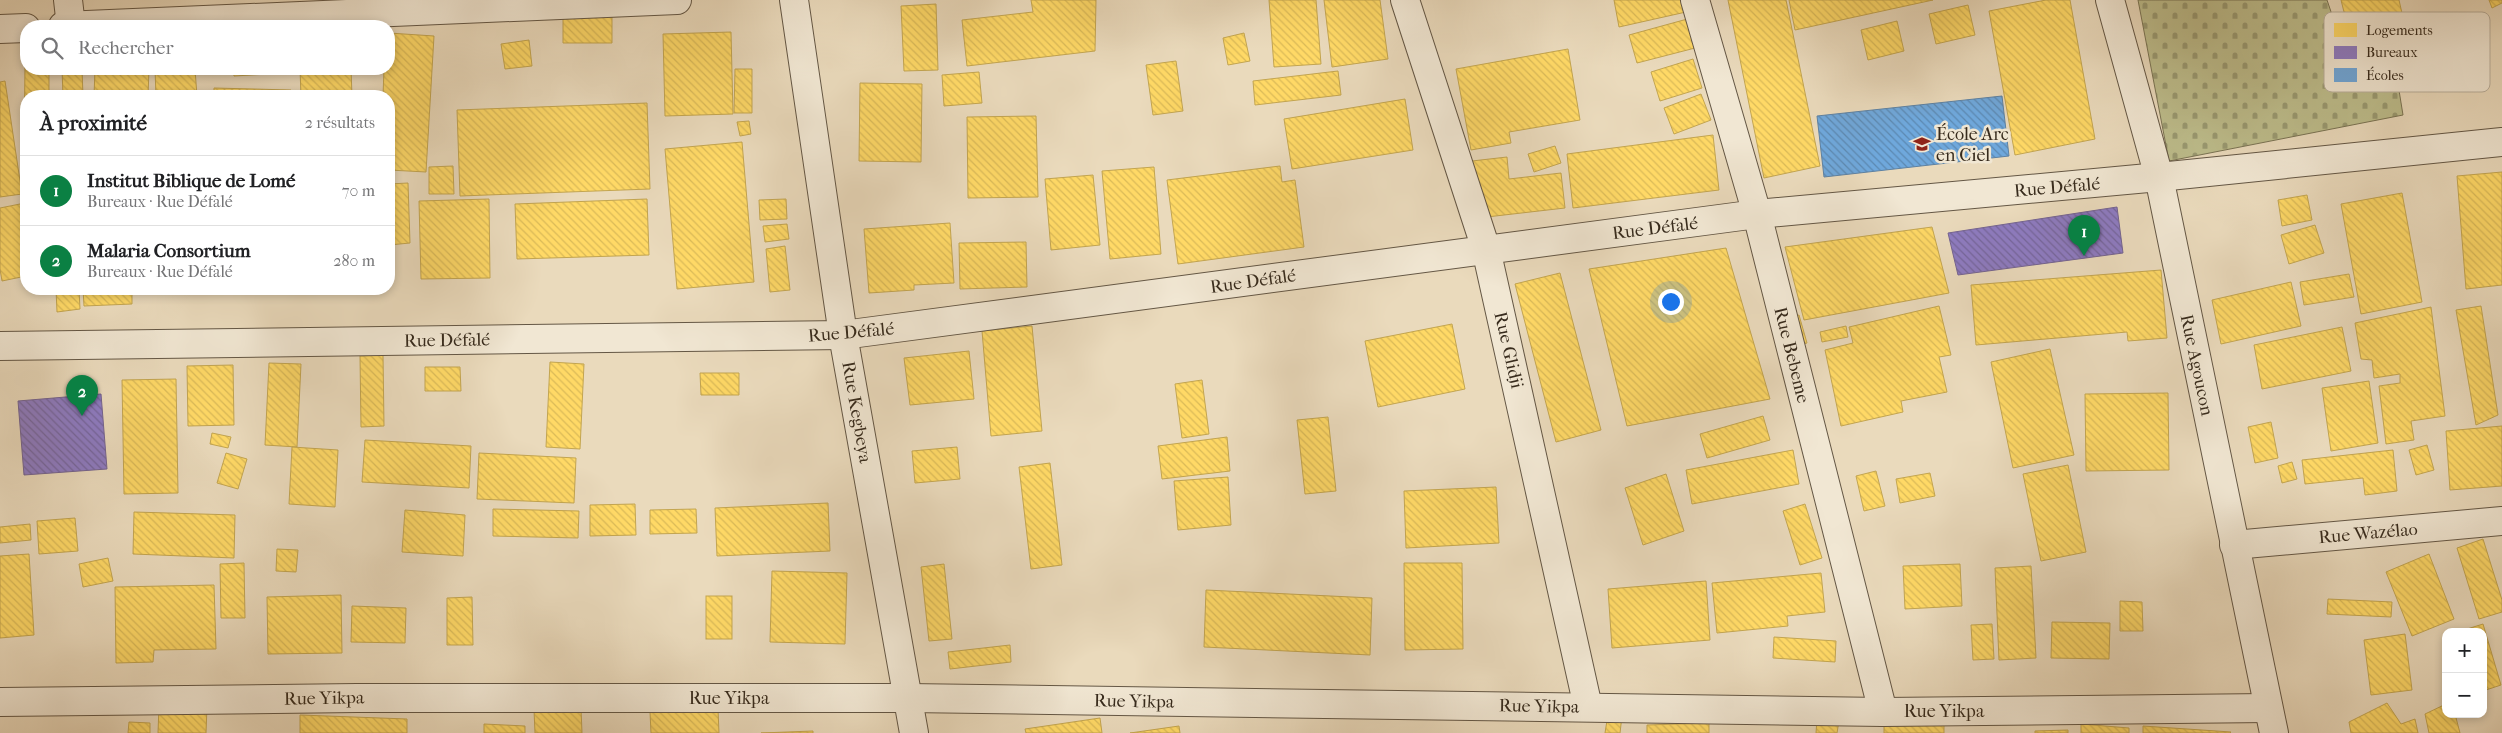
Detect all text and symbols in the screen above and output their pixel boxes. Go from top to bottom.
legend [2324,12,2490,92]
search box [20,20,395,75]
text: Logements [2366,22,2433,39]
icon: search [38,34,66,62]
text: Rechercher [78,37,174,59]
text: Bureaux [2366,44,2418,61]
text: Écoles [2366,66,2404,84]
text: À proximité [40,111,147,135]
text: 2 résultats [305,113,375,132]
place label: École Arc en Ciel [1936,123,2009,166]
school or university icon: École Arc en Ciel [1912,134,1932,154]
text: Institut Biblique de Lomé [87,170,295,192]
street label: Rue Défalé [2013,173,2101,202]
text: 1 [53,181,59,200]
text: 70 m [342,181,375,200]
text: Bureaux · Rue Défalé [87,192,233,211]
street label: Rue Défalé [1611,213,1699,244]
pin: 1 [2068,215,2100,256]
text: Malaria Consortium [87,240,251,262]
text: 2 [52,251,60,270]
text: 280 m [333,251,375,270]
text: Bureaux · Rue Défalé [87,262,233,281]
street label: Rue Défalé [1209,265,1297,298]
your location [1658,289,1684,315]
street label: Rue Bebeme [1769,305,1814,405]
street label: Rue Glidji [1489,310,1528,391]
street label: Rue Agoucon [2175,312,2218,418]
street label: Rue Défalé [807,318,895,347]
street label: Rue Défalé [404,329,490,352]
street label: Rue Kegbeya [837,360,876,465]
pin: 2 [66,375,98,416]
street label: Rue Wazélao [2318,519,2419,548]
map controls [2442,628,2487,718]
button: + [2442,628,2487,673]
button: − [2442,673,2487,718]
street label: Rue Yikpa [284,687,365,710]
street label: Rue Yikpa [689,688,770,709]
street label: Rue Yikpa [1094,690,1175,713]
street label: Rue Yikpa [1499,695,1580,718]
street label: Rue Yikpa [1904,701,1985,722]

